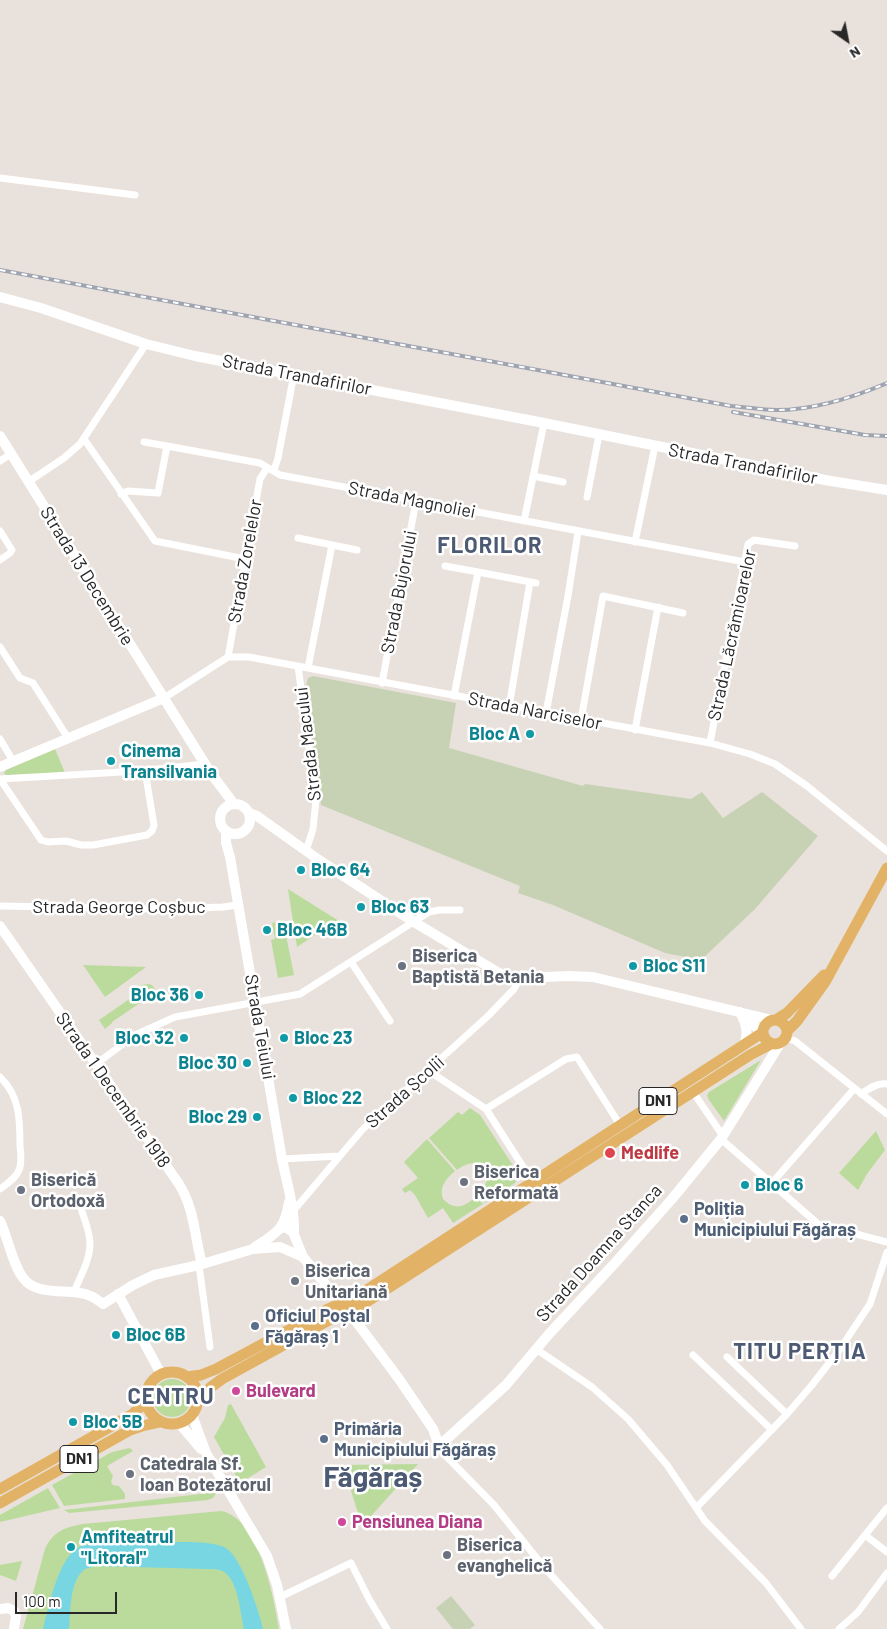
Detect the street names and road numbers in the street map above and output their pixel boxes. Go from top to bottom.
street label: Strada Trandafirilor [220,350,374,400]
street label: Strada Trandafirilor [666,439,820,489]
street label: Strada Magnoliei [346,477,478,523]
street label: Strada Zorelelor [223,497,267,625]
street label: Strada 13 Decembrie [36,503,138,649]
street label: Strada Bujorului [376,529,422,655]
street label: Strada Lăcrămioarelor [703,547,761,723]
street label: Strada Macului [290,686,326,802]
street label: Strada Narciselor [466,687,604,735]
street label: Strada George Coșbuc [32,896,206,918]
street label: Strada Teiului [240,973,280,1081]
street label: Strada 1 Decembrie 1918 [51,1008,175,1172]
street label: Strada Școlii [361,1051,449,1133]
road number: DN1 [639,1088,677,1114]
street label: Strada Doamna Stanca [532,1180,666,1326]
road number: DN1 [60,1446,98,1472]

